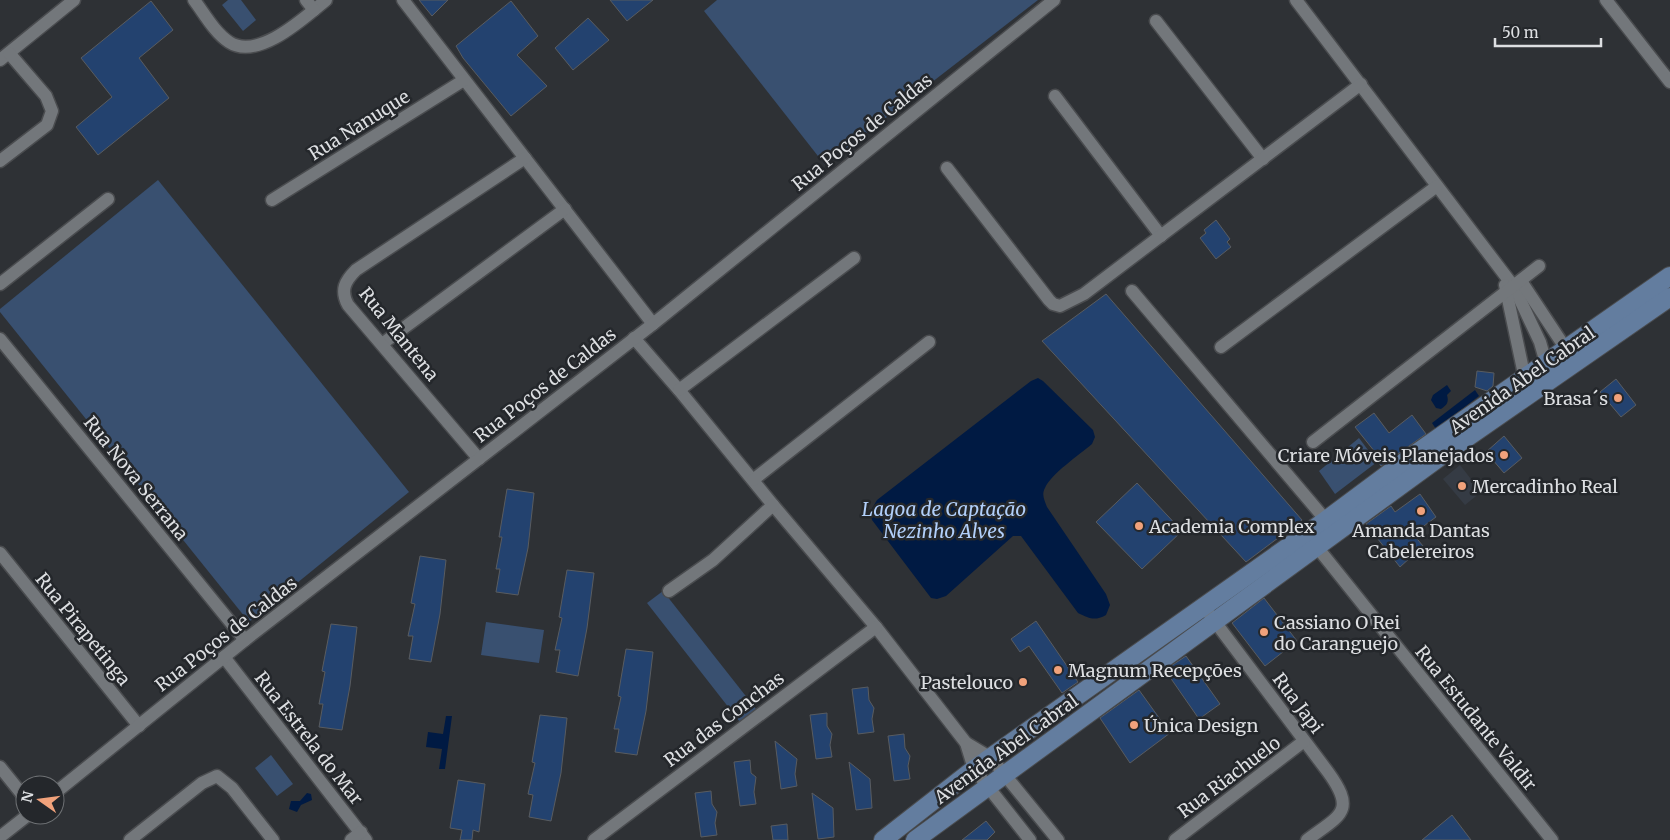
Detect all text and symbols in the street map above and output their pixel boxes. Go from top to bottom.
scale bar [1495,15,1601,47]
text: 50 m [1502,23,1539,42]
street label: Rua Poços de Caldas [787,68,937,196]
street label: Rua Nanuque [304,85,414,165]
street label: Rua Mantena [354,282,444,386]
street label: Avenida Abel Cabral [1444,321,1599,439]
street label: Rua Poços de Caldas [469,322,621,448]
place label: Brasa´s [1543,387,1608,410]
marker: Brasa´s [1612,392,1624,404]
street label: Rua Nova Serrana [79,411,193,545]
place label: Criare Móveis Planejados [1278,444,1494,467]
marker: Criare Móveis Planejados [1498,449,1510,461]
place label: Mercadinho Real [1472,475,1618,498]
marker: Mercadinho Real [1456,480,1468,492]
water label: Lagoa de Captação Nezinho Alves [862,497,1026,543]
marker: Amanda Dantas Cabelereiros [1415,505,1427,517]
place label: Academia Complex [1148,515,1315,538]
place label: Amanda Dantas Cabelereiros [1351,519,1490,563]
marker: Academia Complex [1133,520,1145,532]
street label: Rua Pirapetinga [31,568,136,690]
street label: Rua Poços de Caldas [150,571,302,697]
place label: Cassiano O Rei do Caranguejo [1274,611,1400,655]
marker: Cassiano O Rei do Caranguejo [1258,626,1270,638]
street label: Rua Estudante Valdir [1410,641,1542,795]
place label: Magnum Recepções [1068,659,1242,682]
marker: Magnum Recepções [1052,664,1064,676]
street label: Rua das Conchas [659,666,789,772]
street label: Rua Estrela do Mar [250,667,368,809]
street label: Rua Japi [1268,668,1328,738]
place label: Pastelouco [920,671,1013,694]
marker: Pastelouco [1017,676,1029,688]
street label: Avenida Abel Cabral [929,689,1083,809]
place label: Única Design [1144,714,1259,737]
marker: Única Design [1128,719,1140,731]
street label: Rua Riachuelo [1173,731,1285,823]
north arrow [15,775,65,825]
text: N [17,789,37,804]

